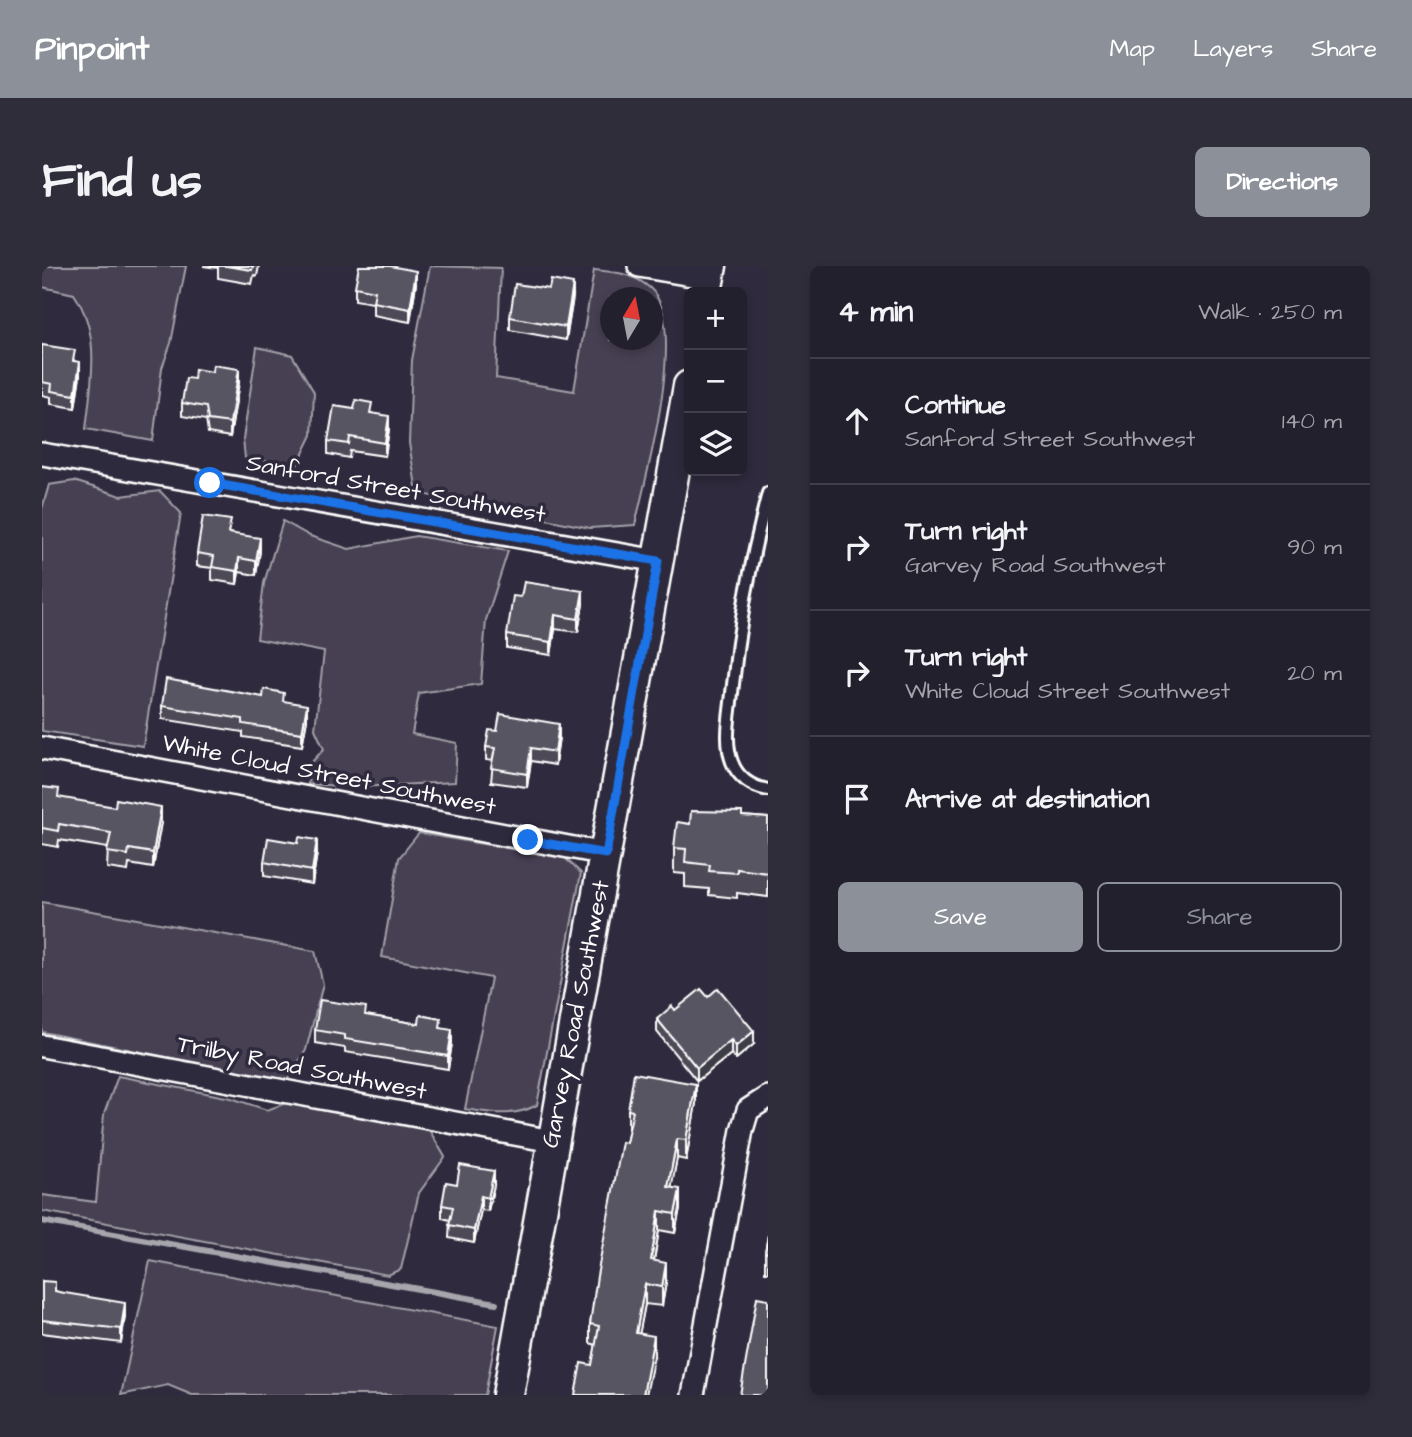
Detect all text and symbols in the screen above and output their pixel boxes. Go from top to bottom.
text: Pinpoint [35,26,149,72]
text: Map [1110,32,1155,66]
text: Layers [1193,32,1273,66]
text: Share [1311,32,1377,66]
button: Directions [1195,147,1370,217]
text: Find us [42,148,202,216]
north arrow [600,287,663,350]
map controls [684,287,747,476]
button: + [684,287,747,350]
text: 4 min [838,291,913,333]
text: Walk · 250 m [1198,296,1342,328]
button: − [684,350,747,413]
text: Continue [905,387,1006,423]
icon: ahead [838,402,876,440]
text: 140 m [1282,405,1342,437]
button: layers [684,413,747,476]
text: Sanford Street Southwest [905,423,1195,455]
street label: Sanford Street Southwest [244,446,548,532]
route start [194,467,225,498]
text: Turn right [905,513,1027,549]
icon: right [838,528,876,566]
text: 90 m [1287,531,1342,563]
text: Garvey Road Southwest [905,549,1166,581]
text: Turn right [905,639,1027,675]
icon: right [838,654,876,692]
text: 20 m [1287,657,1342,689]
text: White Cloud Street Southwest [905,675,1230,707]
street label: White Cloud Street Southwest [159,726,499,824]
icon: arrive [838,780,876,818]
text: Arrive at destination [905,781,1150,817]
route end [512,824,543,855]
street label: Garvey Road Southwest [533,877,620,1151]
button: Save [838,882,1083,952]
button: Share [1097,882,1342,952]
street label: Trilby Road Southwest [174,1027,430,1110]

